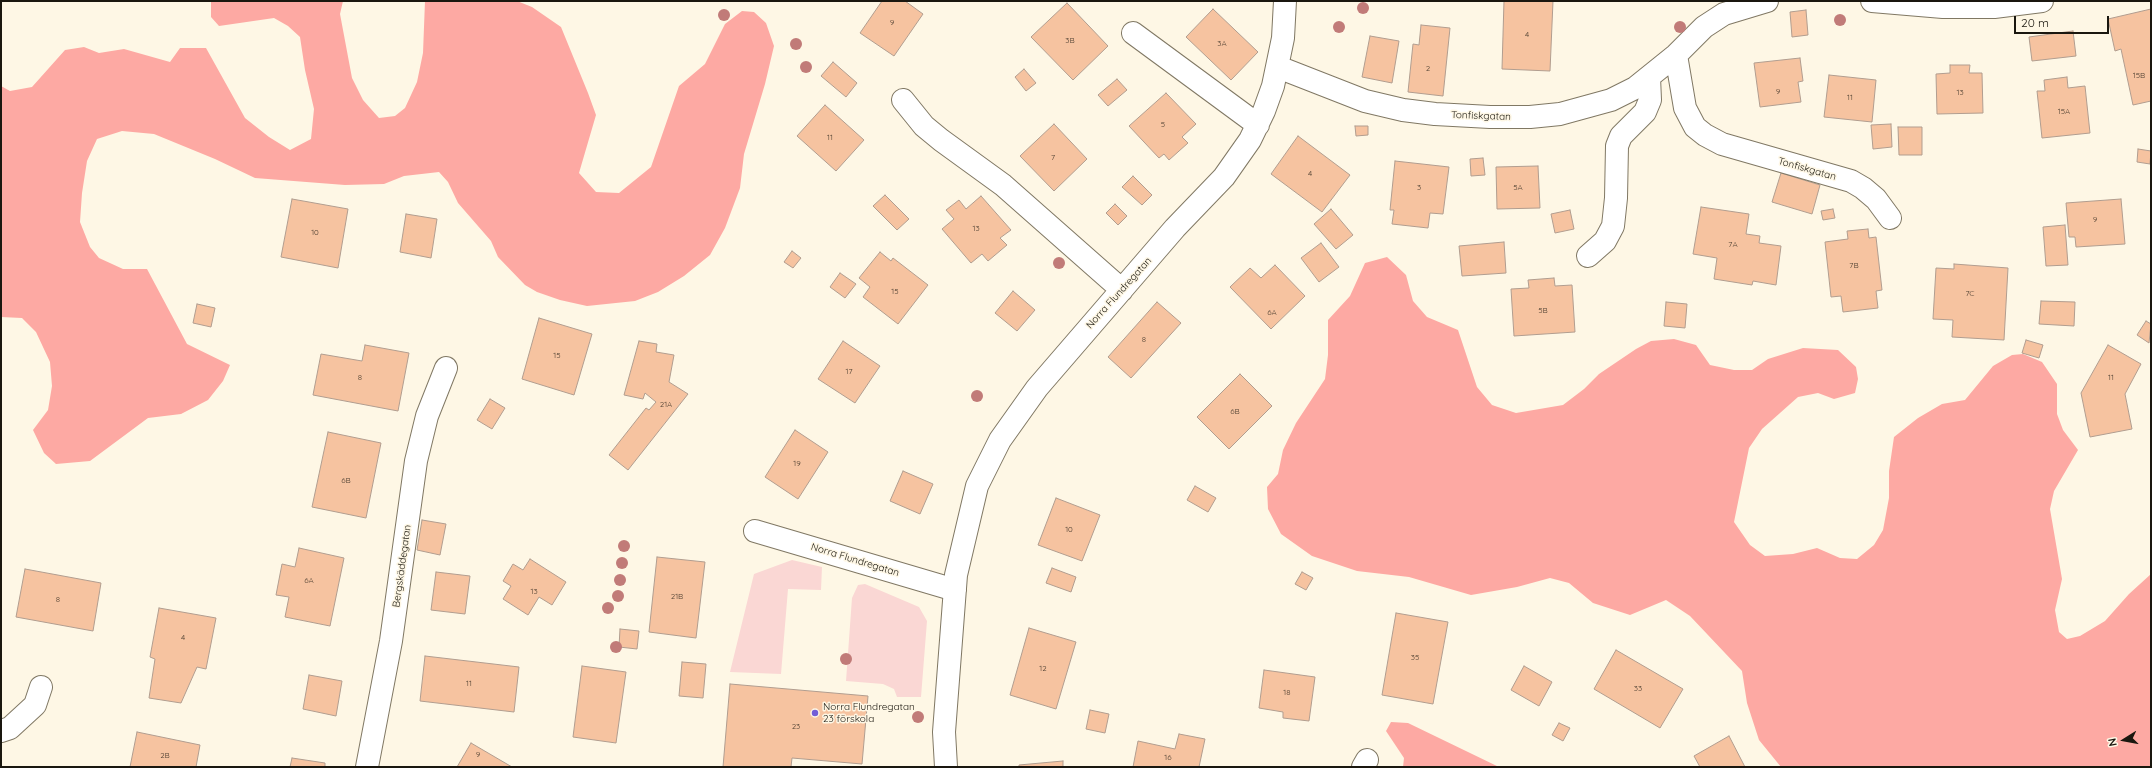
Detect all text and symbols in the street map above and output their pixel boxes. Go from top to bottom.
scale bar [2016,8,2111,34]
text: 20 m [2021,15,2049,30]
house number: 9 [890,18,894,28]
house number: 4 [1525,30,1529,40]
house number: 3B [1065,36,1075,46]
house number: 3A [1217,39,1227,49]
house number: 2 [1426,64,1430,74]
house number: 15B [2133,71,2145,81]
house number: 9 [1776,87,1780,97]
house number: 13 [1956,88,1964,98]
house number: 11 [1847,93,1853,103]
house number: 15A [2058,107,2070,117]
street label: Tonfiskgatan [1451,109,1511,123]
house number: 5 [1161,120,1165,130]
house number: 11 [827,133,833,143]
house number: 7 [1051,153,1055,163]
street label: Tonfiskgatan [1777,155,1837,183]
house number: 4 [1308,169,1312,179]
house number: 3 [1417,183,1421,193]
house number: 5A [1513,183,1523,193]
house number: 9 [2093,215,2097,225]
house number: 13 [972,224,980,234]
house number: 10 [311,228,319,238]
house number: 7A [1728,240,1738,250]
street label: Norra Flundregatan [1084,255,1154,331]
house number: 7B [1849,261,1859,271]
house number: 15 [891,287,899,297]
house number: 7C [1965,289,1975,299]
house number: 5B [1538,306,1548,316]
house number: 6A [1267,308,1277,318]
house number: 8 [1142,335,1146,345]
house number: 15 [553,351,561,361]
house number: 17 [845,367,853,377]
house number: 8 [358,373,362,383]
house number: 11 [2108,373,2114,383]
house number: 21A [660,400,672,410]
house number: 6B [1230,407,1240,417]
house number: 19 [793,459,801,469]
house number: 6B [341,476,351,486]
street label: Bergskäddegatan [390,524,414,608]
house number: 10 [1065,525,1073,535]
street label: Norra Flundregatan [809,541,901,579]
house number: 6A [304,576,314,586]
house number: 13 [530,587,538,597]
house number: 21B [671,592,683,602]
house number: 8 [56,595,60,605]
house number: 4 [181,633,185,643]
house number: 35 [1411,653,1419,663]
house number: 12 [1039,664,1047,674]
house number: 11 [466,679,472,689]
house number: 33 [1634,684,1642,694]
house number: 18 [1283,688,1291,698]
place label: Norra Flundregatan 23 förskola [823,701,915,724]
marker: Norra Flundregatan 23 förskola [810,708,820,718]
north arrow [2104,720,2144,760]
house number: 23 [792,722,800,732]
text: N [2105,737,2120,748]
house number: 9 [476,750,480,760]
house number: 2B [160,751,170,761]
house number: 16 [1164,753,1172,763]

